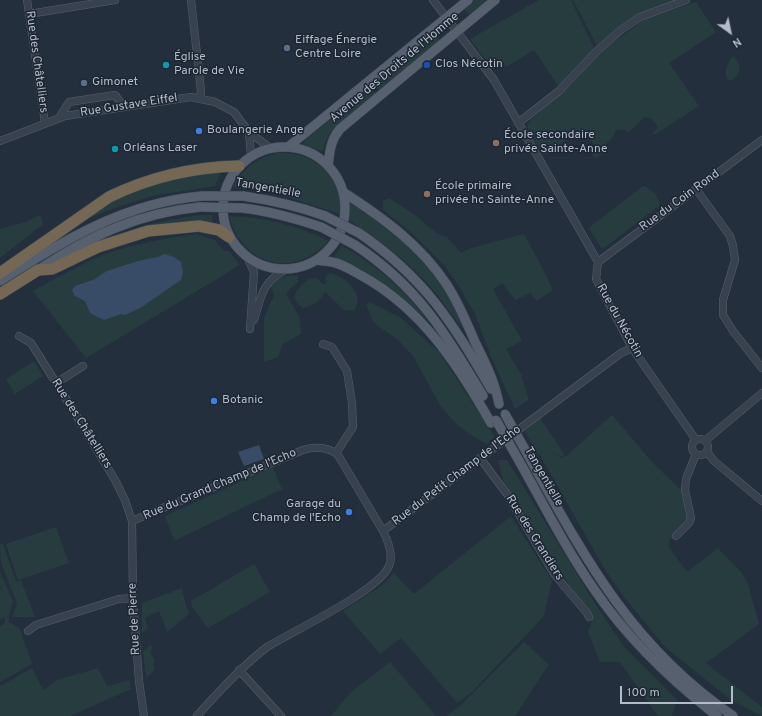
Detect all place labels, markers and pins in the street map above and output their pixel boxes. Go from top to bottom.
place label: Eiffage Énergie Centre Loire [295,34,377,62]
marker: Eiffage Énergie Centre Loire [282,43,292,53]
place label: Église Parole de Vie [174,51,245,79]
place label: Clos Nécotin [435,58,503,72]
marker: Église Parole de Vie [161,60,171,70]
marker: Clos Nécotin [422,60,432,70]
place label: Gimonet [92,76,138,90]
marker: Gimonet [79,78,89,88]
place label: Boulangerie Ange [207,124,303,138]
marker: Boulangerie Ange [194,126,204,136]
place label: École secondaire privée Sainte-Anne [504,129,607,157]
marker: École secondaire privée Sainte-Anne [491,138,501,148]
place label: Orléans Laser [123,142,197,156]
marker: Orléans Laser [110,144,120,154]
place label: École primaire privée hc Sainte-Anne [435,180,554,208]
marker: École primaire privée hc Sainte-Anne [422,189,432,199]
place label: Botanic [222,394,263,408]
marker: Botanic [209,396,219,406]
place label: Garage du Champ de l'Echo [252,498,341,526]
marker: Garage du Champ de l'Echo [344,507,354,517]

